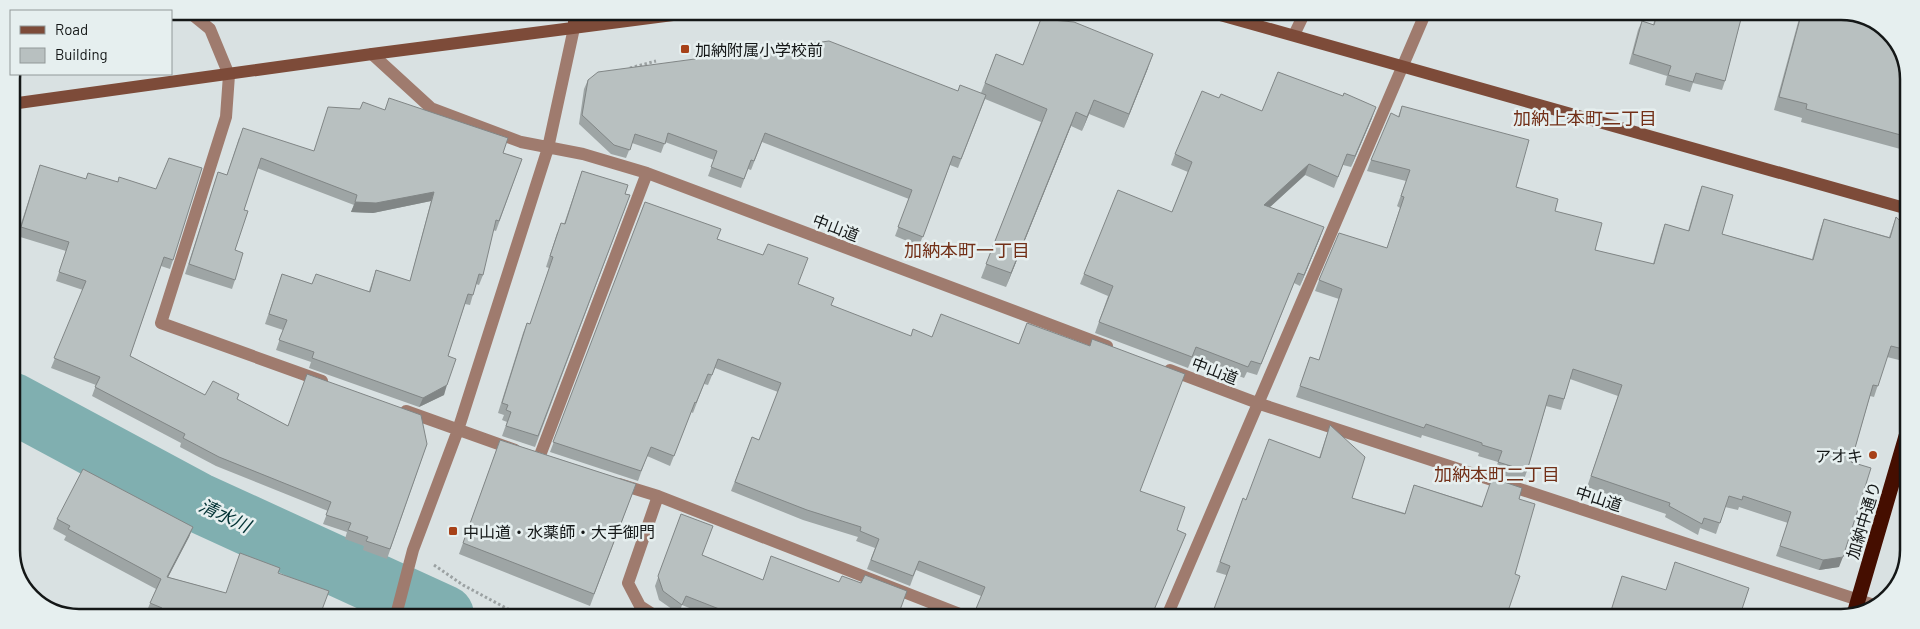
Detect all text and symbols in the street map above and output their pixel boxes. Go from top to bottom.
legend [10,10,172,75]
text: Road [55,20,88,38]
place label: 加納附属小学校前 [695,40,823,59]
marker: 加納附属小学校前 [679,43,691,55]
text: Building [55,45,108,63]
district label: 加納上本町二丁目 [1513,107,1657,129]
street label: 中山道 [810,210,862,244]
district label: 加納本町一丁目 [904,239,1030,261]
street label: 中山道 [1189,353,1241,387]
place label: アオキ [1815,446,1863,465]
marker: アオキ [1867,449,1879,461]
district label: 加納本町二丁目 [1434,463,1560,485]
street label: 加納中通り [1842,479,1884,561]
street label: 中山道 [1573,482,1625,514]
water label: 清水川 [196,494,256,537]
place label: 中山道・水薬師・大手御門 [463,522,655,541]
marker: 中山道・水薬師・大手御門 [447,525,459,537]

